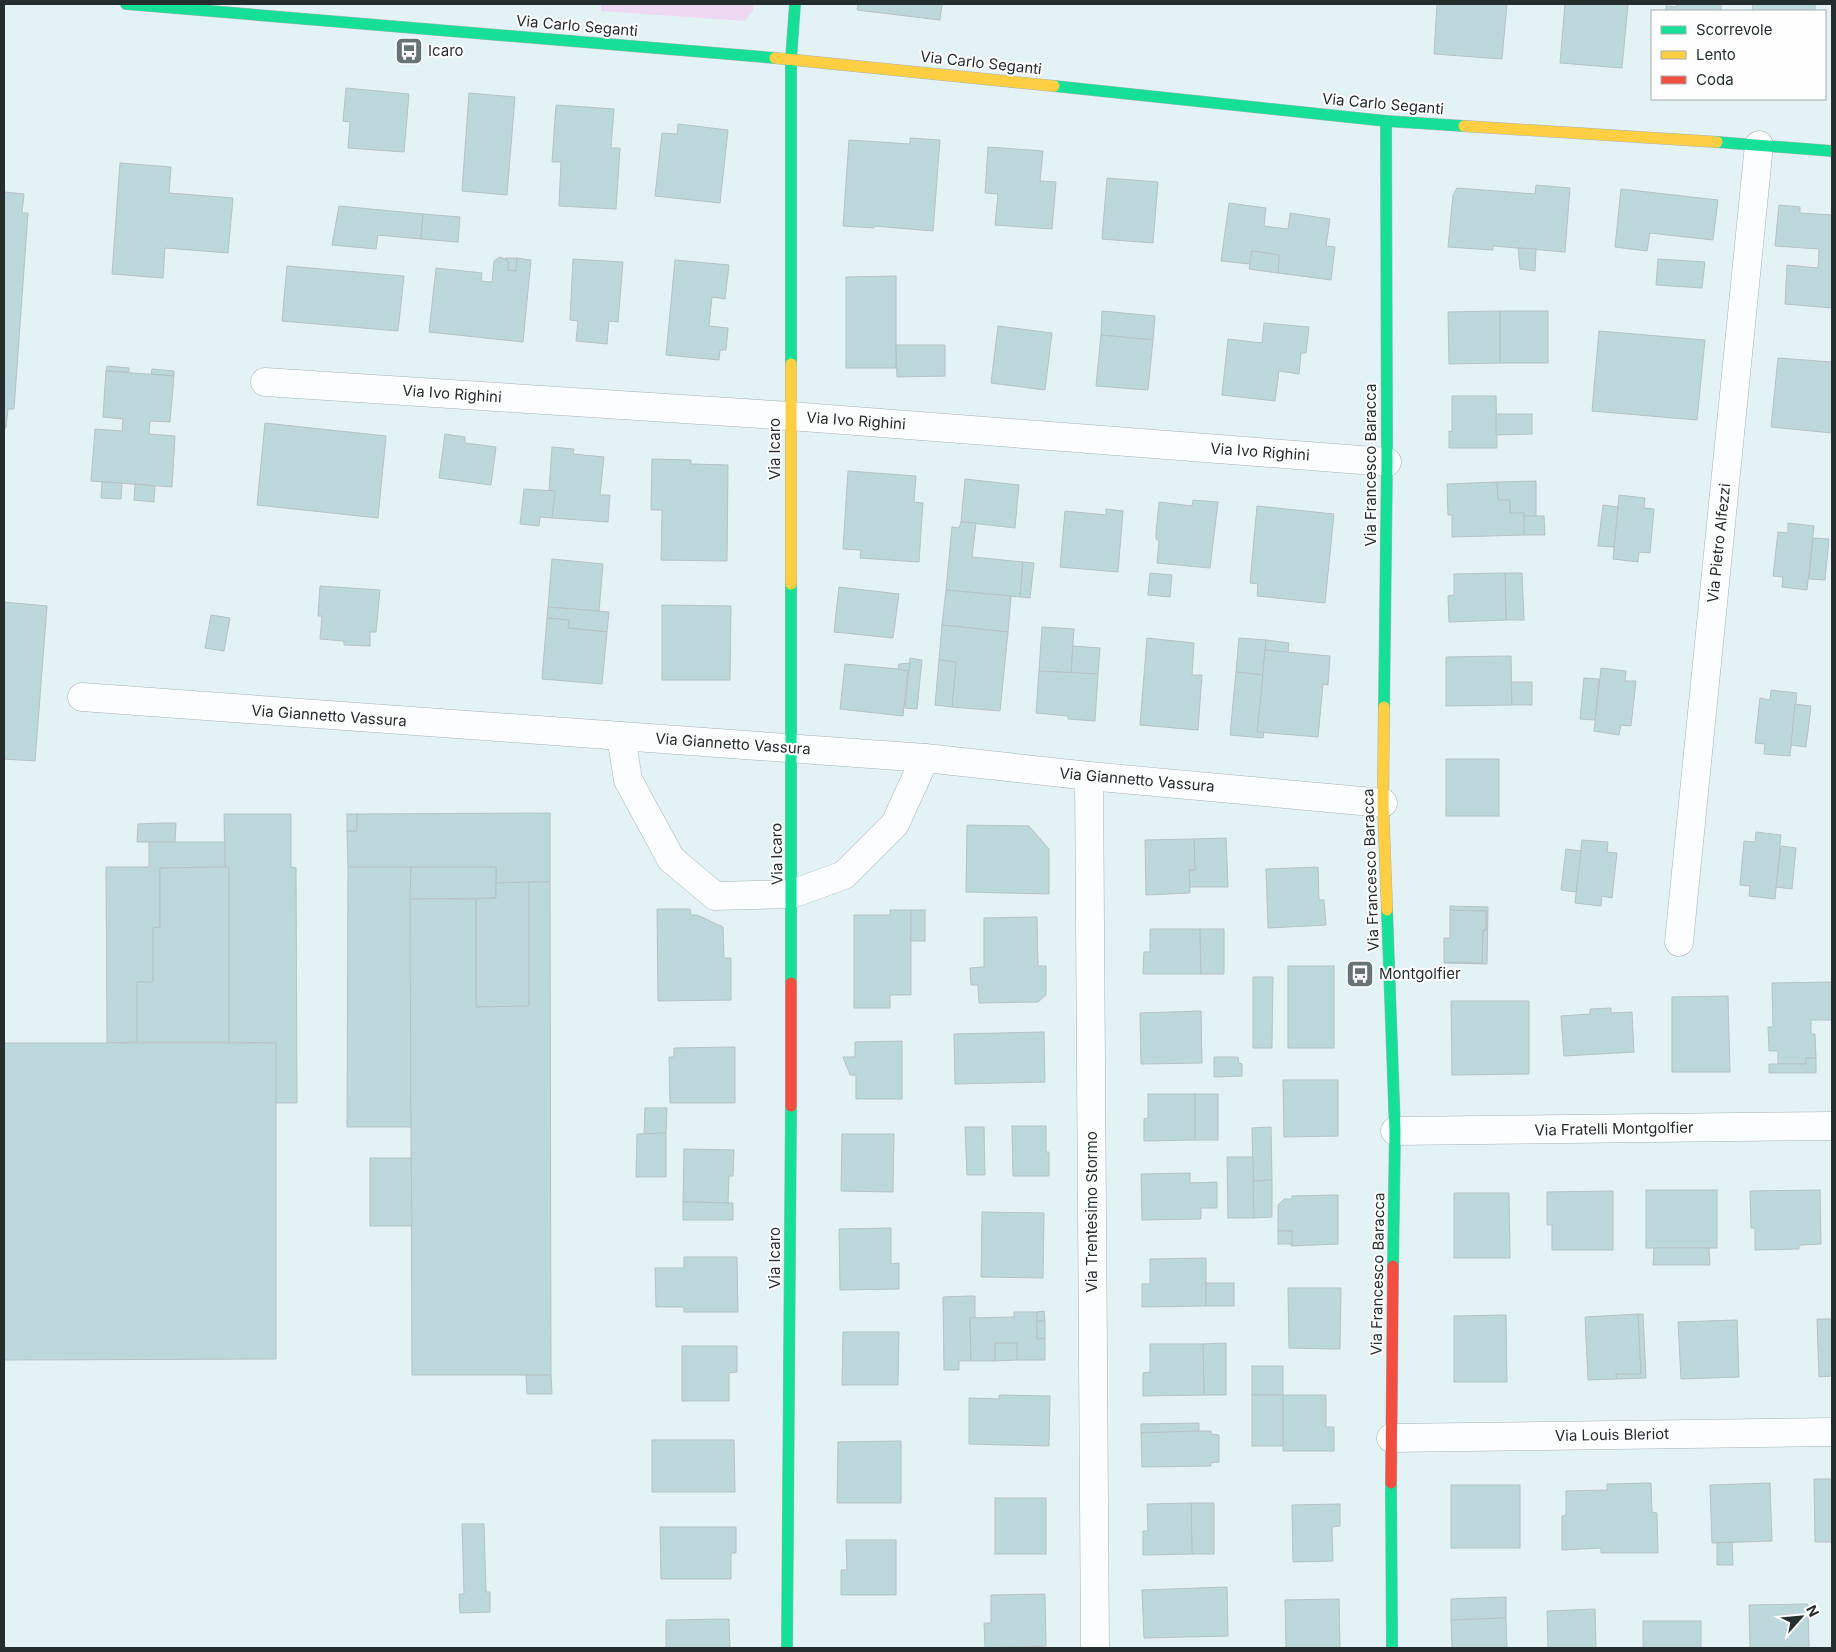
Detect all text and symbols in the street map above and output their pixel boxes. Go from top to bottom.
legend [1651,10,1826,100]
street label: Via Carlo Seganti [515,11,639,40]
text: Scorrevole [1696,20,1772,39]
bus stop icon: Icaro [394,36,424,66]
place label: Icaro [428,41,464,60]
text: Lento [1696,45,1736,64]
street label: Via Carlo Seganti [919,47,1043,78]
text: Coda [1696,70,1734,89]
street label: Via Carlo Seganti [1321,89,1445,118]
street label: Via Ivo Righini [402,381,502,406]
street label: Via Francesco Baracca [1361,383,1380,547]
street label: Via Ivo Righini [806,408,906,433]
street label: Via Icaro [765,418,784,480]
street label: Via Ivo Righini [1210,439,1310,464]
street label: Via Pietro Alfezzi [1703,482,1734,604]
street label: Via Giannetto Vassura [251,701,407,730]
street label: Via Giannetto Vassura [655,729,811,758]
street label: Via Giannetto Vassura [1059,763,1215,796]
street label: Via Francesco Baracca [1358,788,1383,952]
street label: Via Icaro [766,823,787,885]
bus stop icon: Montgolfier [1345,959,1375,989]
place label: Montgolfier [1379,964,1461,983]
street label: Via Fratelli Montgolfier [1534,1118,1694,1139]
street label: Via Trentesimo Stormo [1082,1131,1101,1293]
street label: Via Francesco Baracca [1367,1192,1388,1356]
street label: Via Icaro [765,1227,784,1289]
street label: Via Louis Bleriot [1555,1424,1669,1445]
north arrow [1776,1592,1826,1642]
text: N [1803,1602,1823,1619]

